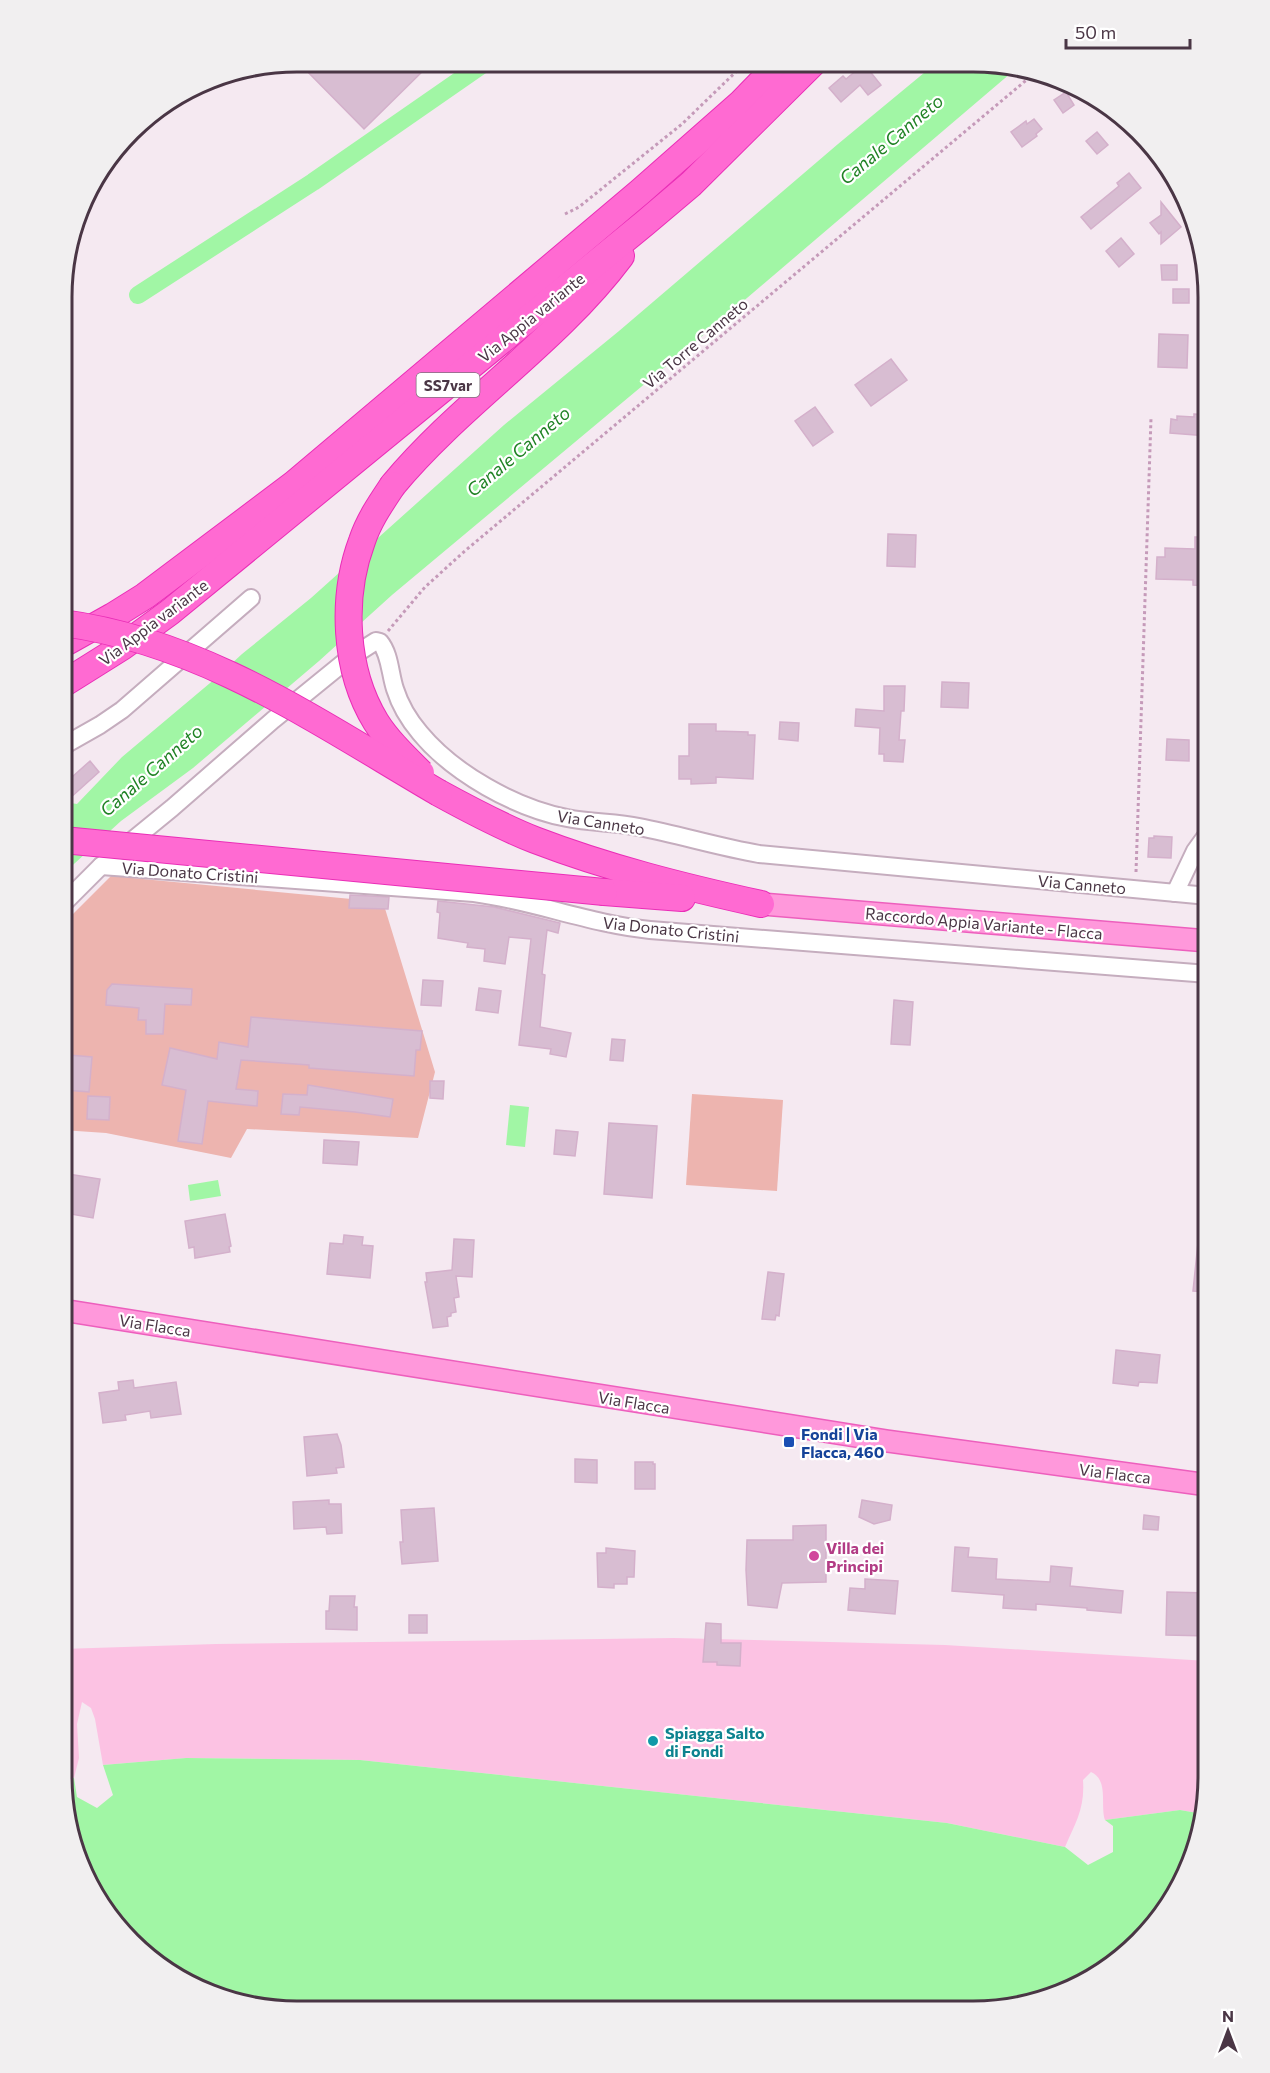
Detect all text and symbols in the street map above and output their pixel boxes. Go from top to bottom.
scale bar [1066,12,1190,50]
text: 50 m [1075,21,1116,43]
water label: Canale Canneto [835,89,947,189]
street label: Via Appia variante [474,268,588,366]
street label: Via Torre Canneto [639,294,751,392]
road number: SS7var [416,373,480,397]
water label: Canale Canneto [462,401,574,501]
street label: Via Appia variante [95,575,211,669]
water label: Canale Canneto [95,719,207,821]
street label: Via Canneto [556,806,646,838]
street label: Via Donato Cristini [121,858,259,886]
street label: Via Canneto [1037,871,1127,897]
street label: Raccordo Appia Variante - Flacca [865,903,1103,943]
street label: Via Donato Cristini [602,912,740,946]
street label: Via Flacca [118,1310,192,1340]
street label: Via Flacca [597,1387,671,1417]
place label: Fondi | Via Flacca, 460 [801,1424,884,1461]
marker: Fondi | Via Flacca, 460 [782,1435,796,1449]
street label: Via Flacca [1078,1459,1152,1487]
place label: Villa dei Principi [826,1538,884,1575]
marker: Villa dei Principi [807,1549,821,1563]
place label: Spiagga Salto di Fondi [665,1723,765,1760]
marker: Spiagga Salto di Fondi [646,1734,660,1748]
north arrow [1198,2001,1258,2061]
text: N [1222,2006,1234,2025]

